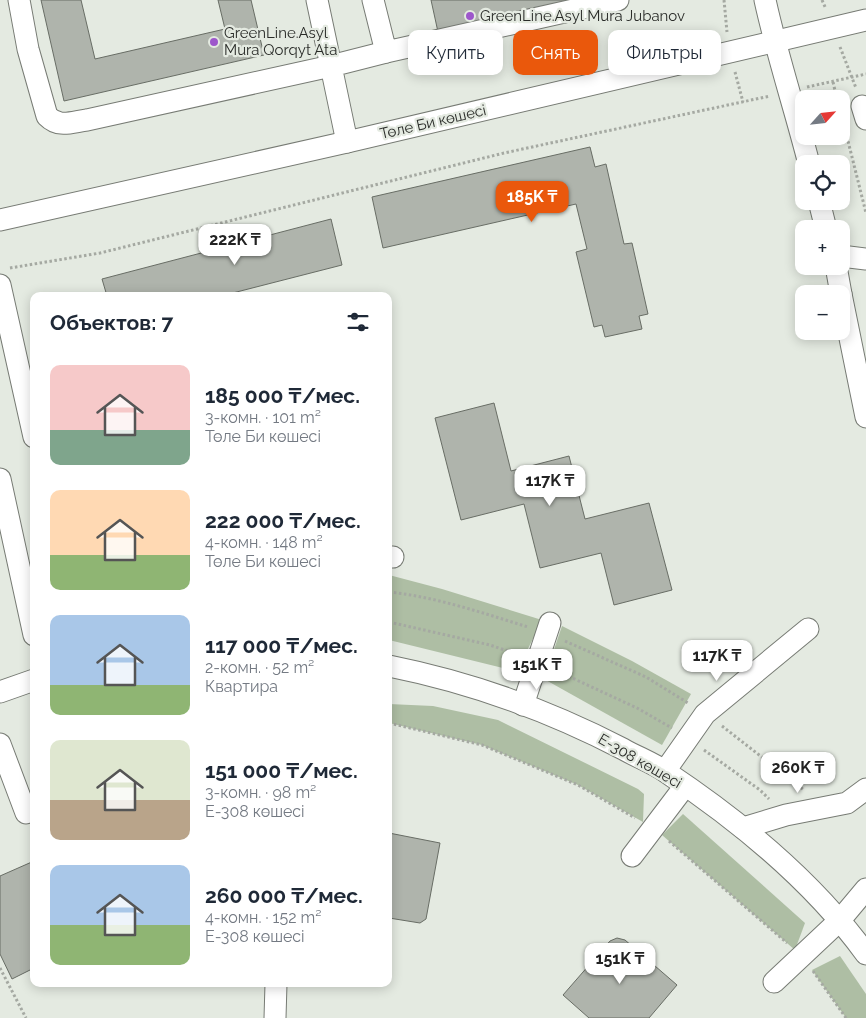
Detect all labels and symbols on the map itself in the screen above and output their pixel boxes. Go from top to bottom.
place label: GreenLine.Asyl Mura Jubanov [480,7,685,25]
marker: GreenLine.Asyl Mura Jubanov [464,10,476,22]
place label: GreenLine.Asyl Mura Qorqyt Ata [224,24,337,59]
marker: GreenLine.Asyl Mura Qorqyt Ata [208,36,220,48]
north arrow [795,90,850,145]
street label: Төле Би көшесі [378,101,488,143]
pin: 185K ₸ [491,180,573,223]
pin: 222K ₸ [194,224,276,266]
pin: 117K ₸ [509,464,591,507]
pin: 117K ₸ [676,640,758,682]
pin: 151K ₸ [496,648,578,691]
street label: Е-308 көшесі [595,730,685,792]
pin: 260K ₸ [757,752,839,794]
pin: 151K ₸ [579,942,661,985]

